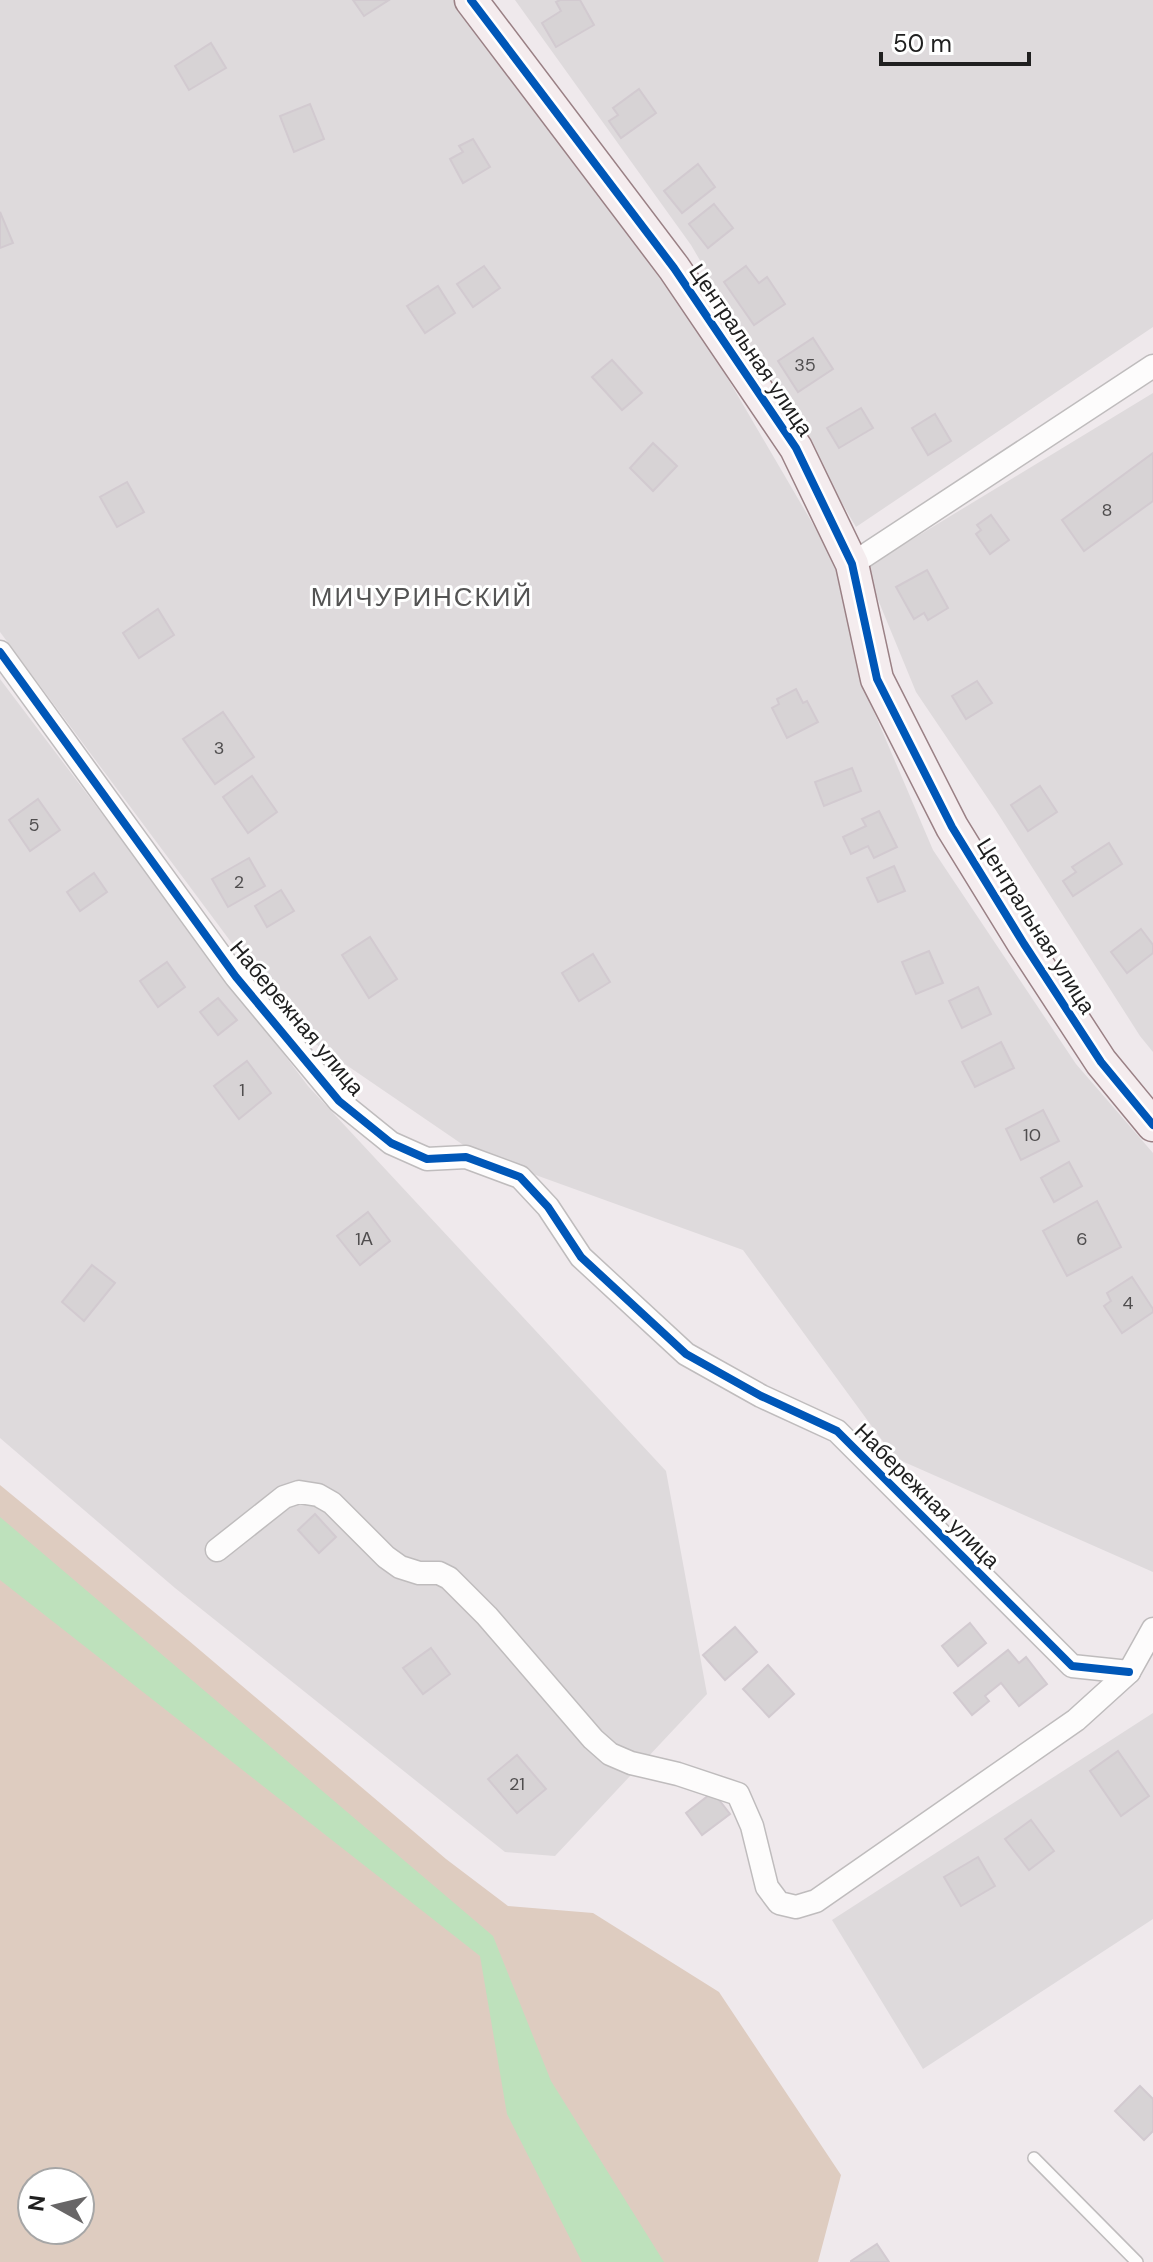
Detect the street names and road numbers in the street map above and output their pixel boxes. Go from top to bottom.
street label: Центральная улица [682,258,820,443]
street label: Центральная улица [970,833,1102,1020]
street label: Набережная улица [223,934,371,1102]
street label: Набережная улица [848,1417,1006,1575]

